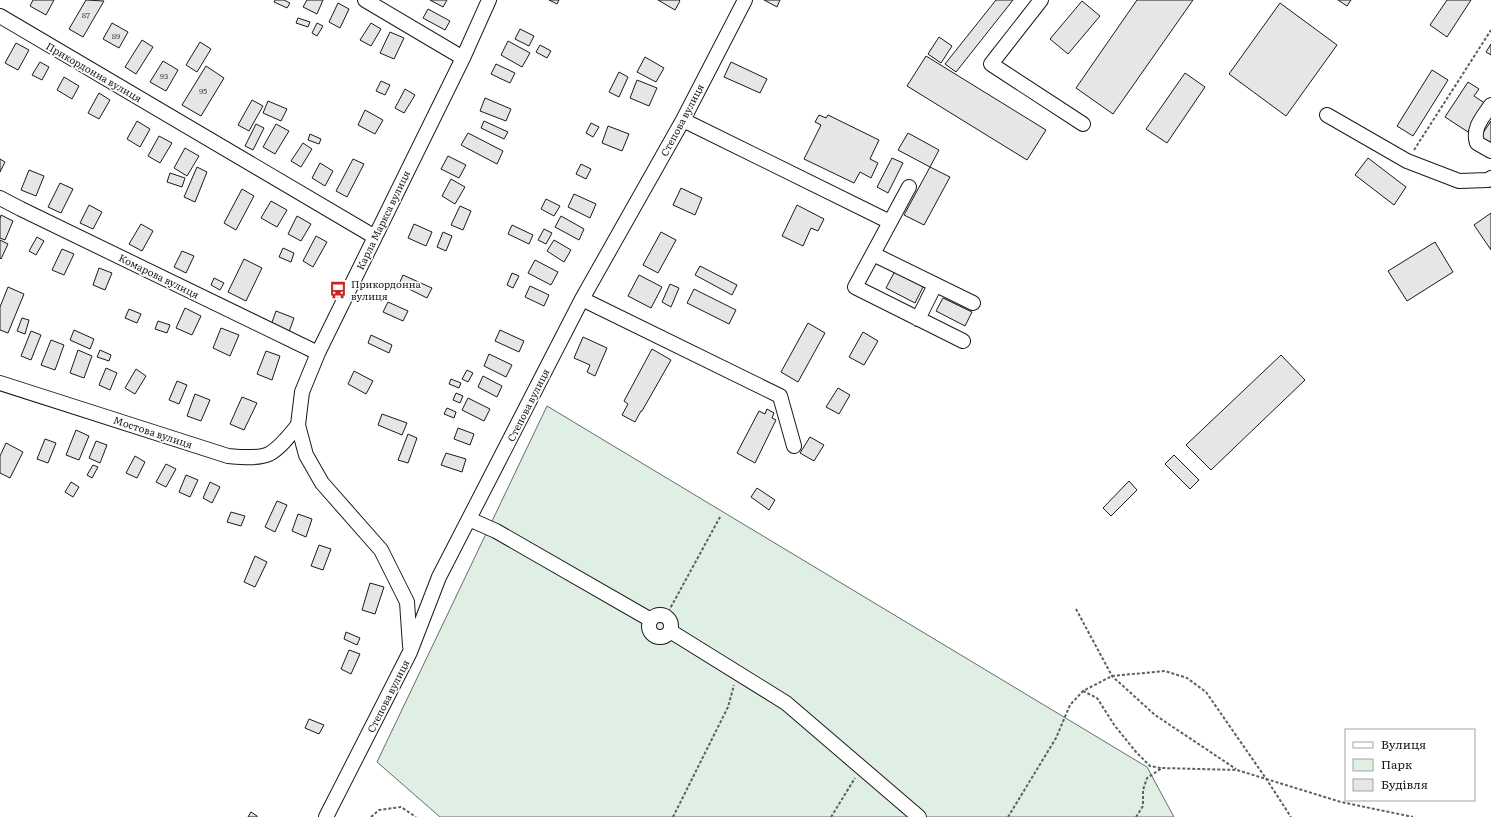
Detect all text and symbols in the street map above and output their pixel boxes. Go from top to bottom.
house number: 87 [82,9,90,20]
house number: 89 [112,30,120,41]
street label: Прикордонна вулиця [43,38,145,105]
house number: 93 [160,70,168,81]
street label: Степова вулиця [656,81,707,159]
house number: 95 [199,85,207,96]
street label: Карла Маркса вулиця [352,168,413,272]
street label: Комарова вулиця [116,250,202,302]
place label: Прикордонна вулиця [351,276,422,303]
bus stop icon: Прикордонна вулиця [328,280,348,300]
street label: Степова вулиця [503,366,552,444]
street label: Мостова вулиця [112,412,195,451]
street label: Степова вулиця [363,657,412,735]
legend [1345,729,1475,801]
text: Вулиця [1381,735,1426,753]
text: Парк [1381,755,1412,773]
text: Будівля [1381,775,1428,793]

